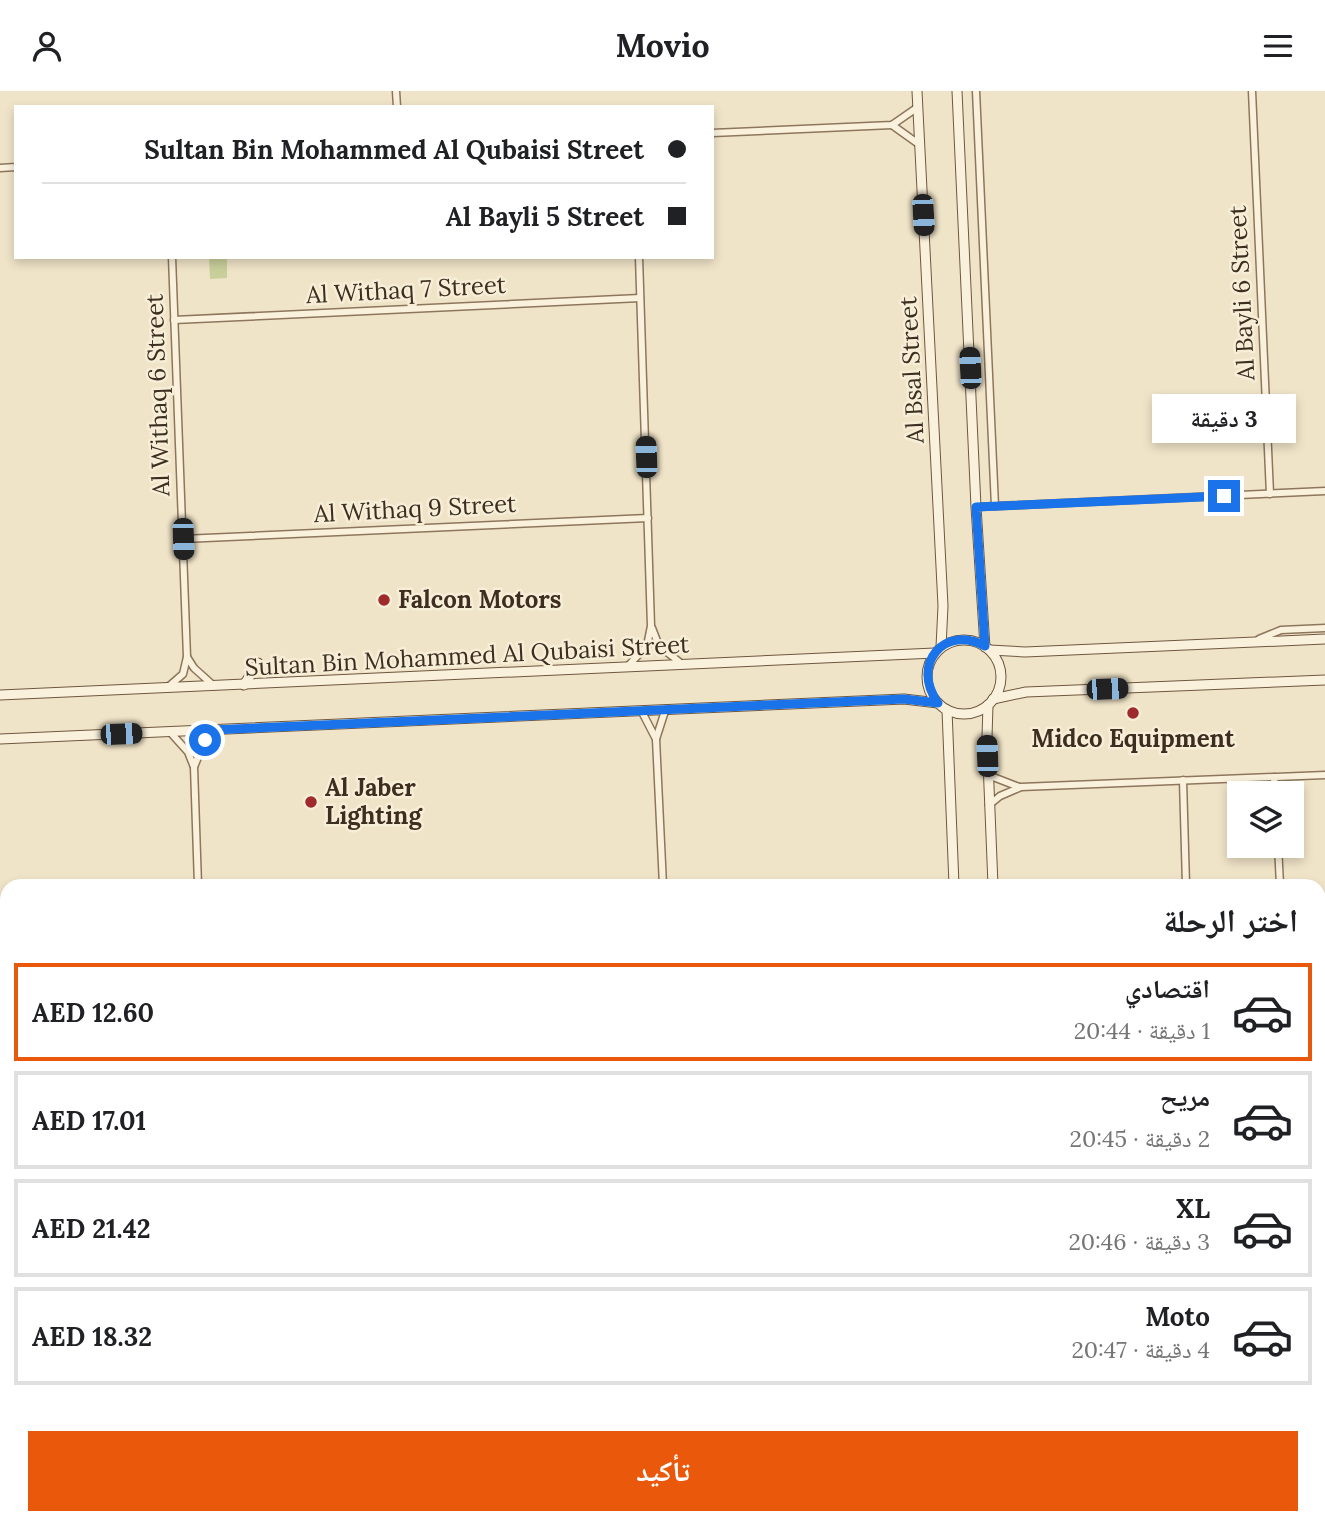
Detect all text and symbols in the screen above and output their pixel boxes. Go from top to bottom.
text: Movio [615,25,710,66]
icon: person [28,27,66,65]
icon: menu [1259,27,1297,65]
text: Sultan Bin Mohammed Al Qubaisi Street [144,133,644,166]
car [912,193,935,237]
text: Al Bayli 5 Street [446,200,644,233]
street label: Al Bayli 6 Street [1221,204,1262,382]
street label: Al Withaq 7 Street [304,269,507,310]
street label: Al Withaq 6 Street [138,292,177,498]
street label: Al Bsal Street [892,295,931,445]
car [959,346,982,390]
callout: 3 دقيقة [1152,395,1296,443]
text: 3 دقيقة [1190,404,1258,433]
car [635,436,658,478]
route end [1208,480,1240,512]
street label: Al Withaq 9 Street [312,488,518,529]
car [172,518,195,560]
place label: Falcon Motors [398,584,561,615]
marker: Falcon Motors [376,592,392,608]
street label: Sultan Bin Mohammed Al Qubaisi Street [244,628,691,683]
car [1086,678,1129,700]
marker: Midco Equipment [1125,705,1141,721]
car [100,723,143,745]
place label: Midco Equipment [1031,723,1236,754]
route start [189,724,221,756]
car [976,735,999,777]
place label: Al Jaber Lighting [325,772,423,831]
map controls [1227,781,1304,858]
button: layers [1227,781,1304,858]
marker: Al Jaber Lighting [303,794,319,810]
text: اختر الرحلة [1163,900,1298,941]
text: اقتصادي [1125,972,1210,1005]
icon: car [1231,981,1294,1044]
text: AED 12.60 [32,996,154,1029]
text: 1 دقيقة · 20:44 [1074,1016,1210,1045]
text: مريح [1160,1080,1210,1113]
icon: car [1231,1089,1294,1152]
text: AED 17.01 [32,1104,146,1137]
text: 2 دقيقة · 20:45 [1070,1124,1210,1153]
text: XL [1176,1192,1210,1225]
icon: car [1231,1197,1294,1260]
text: AED 21.42 [32,1212,151,1245]
text: 3 دقيقة · 20:46 [1068,1227,1210,1256]
text: Moto [1145,1300,1210,1333]
icon: car [1231,1305,1294,1368]
text: AED 18.32 [32,1320,152,1353]
text: 4 دقيقة · 20:47 [1071,1335,1210,1364]
button: تأكيد [28,1431,1298,1511]

